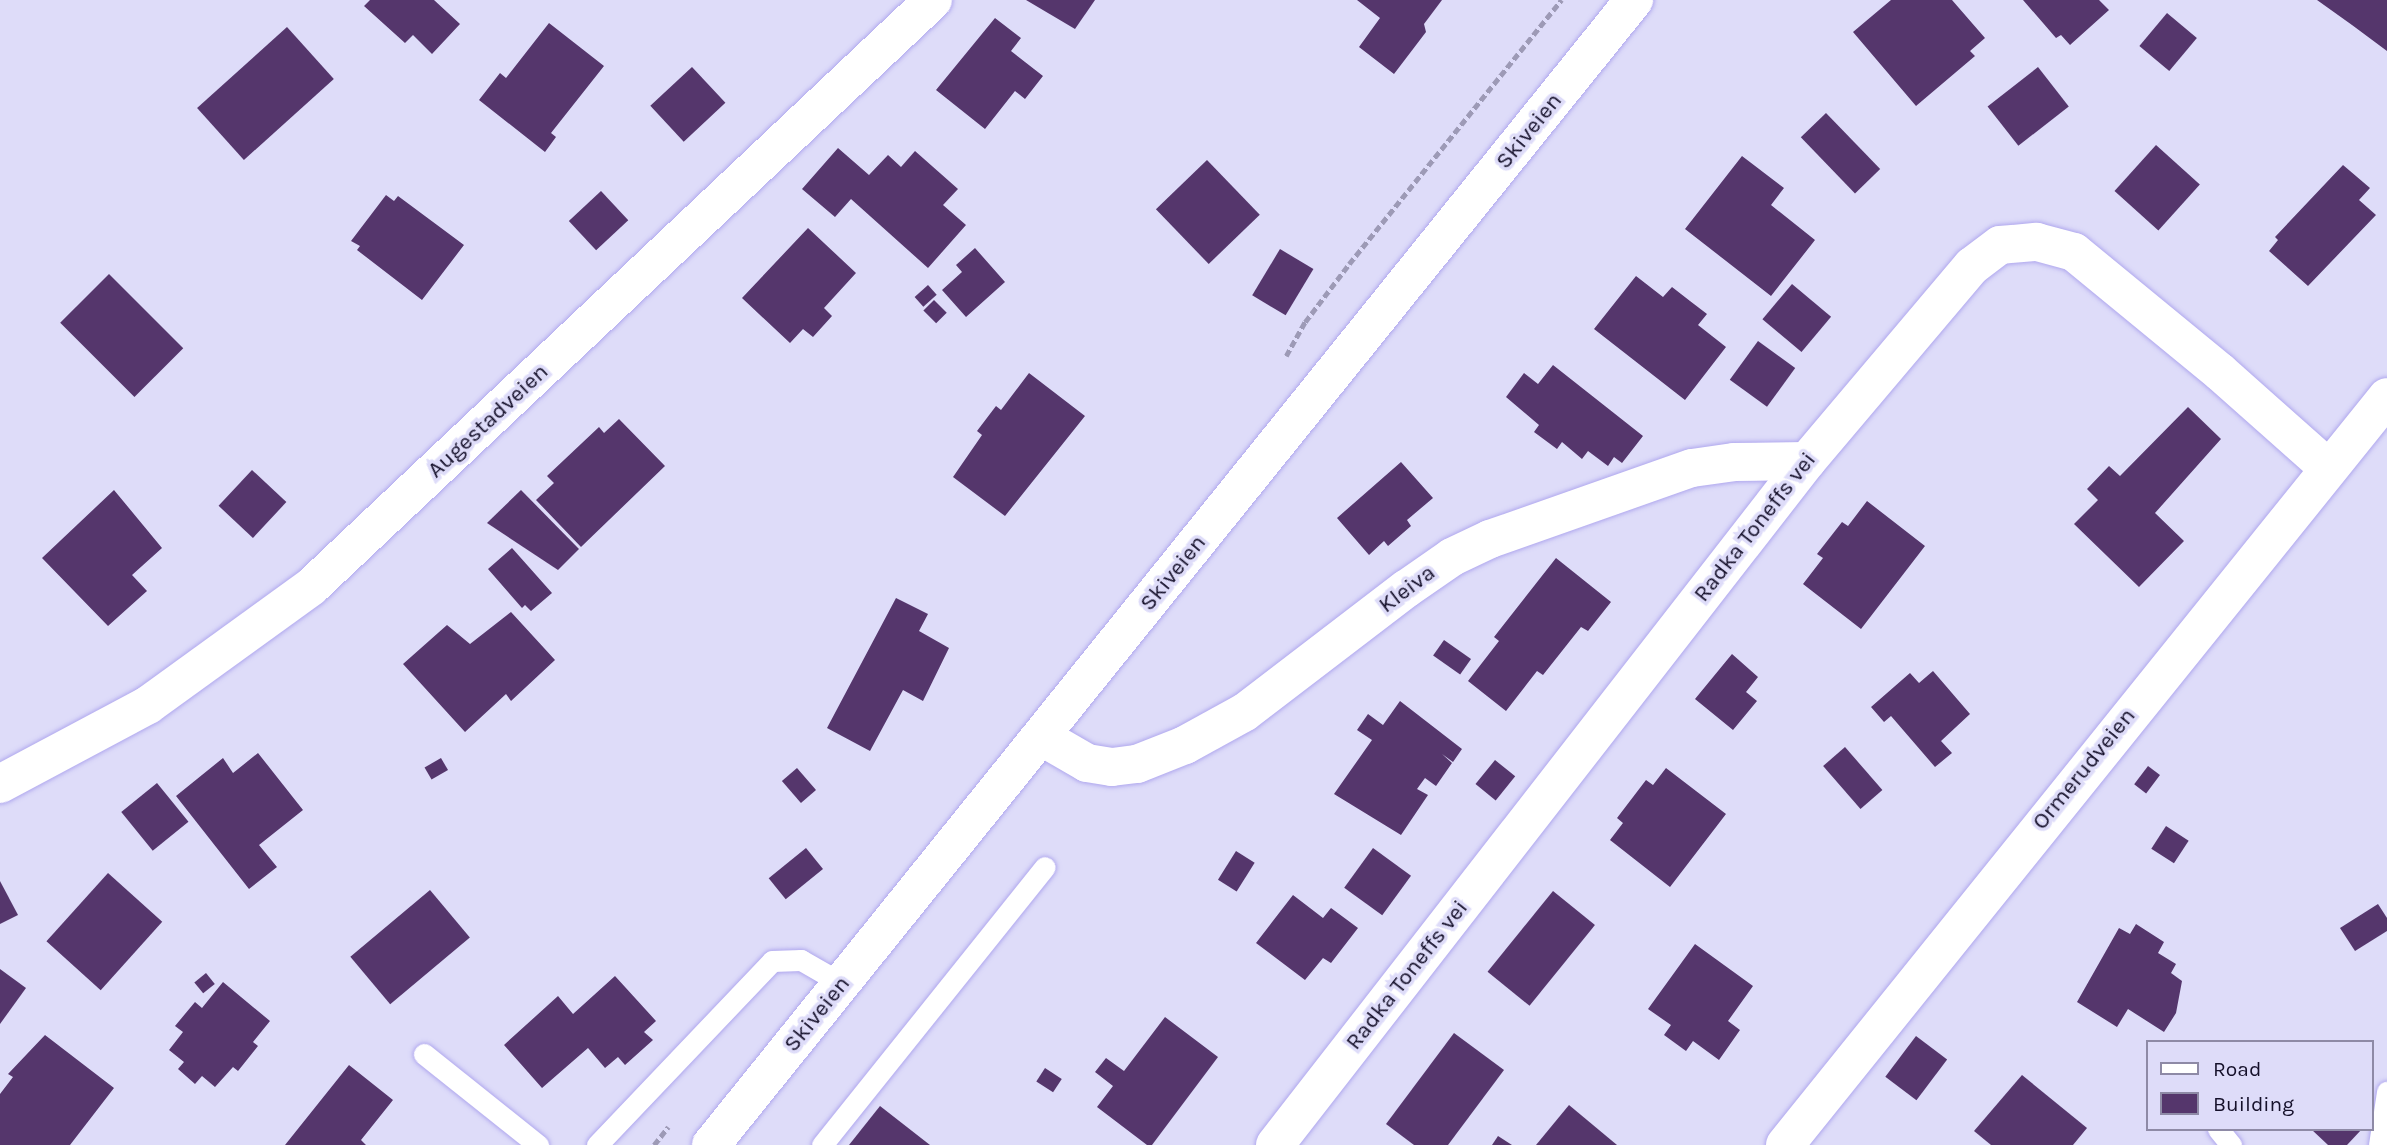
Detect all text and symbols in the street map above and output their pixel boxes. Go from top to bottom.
street label: Skiveien [1490,87,1568,175]
street label: Augestadveien [422,358,554,484]
street label: Radka Toneffs vei [1688,447,1822,607]
street label: Skiveien [1134,529,1212,617]
street label: Kleiva [1373,559,1441,619]
street label: Ormerudveien [2027,703,2141,835]
street label: Radka Toneffs vei [1340,895,1474,1055]
street label: Skiveien [778,970,856,1058]
legend [2146,1040,2373,1131]
text: Road [2213,1057,2261,1081]
text: Building [2213,1092,2294,1116]

